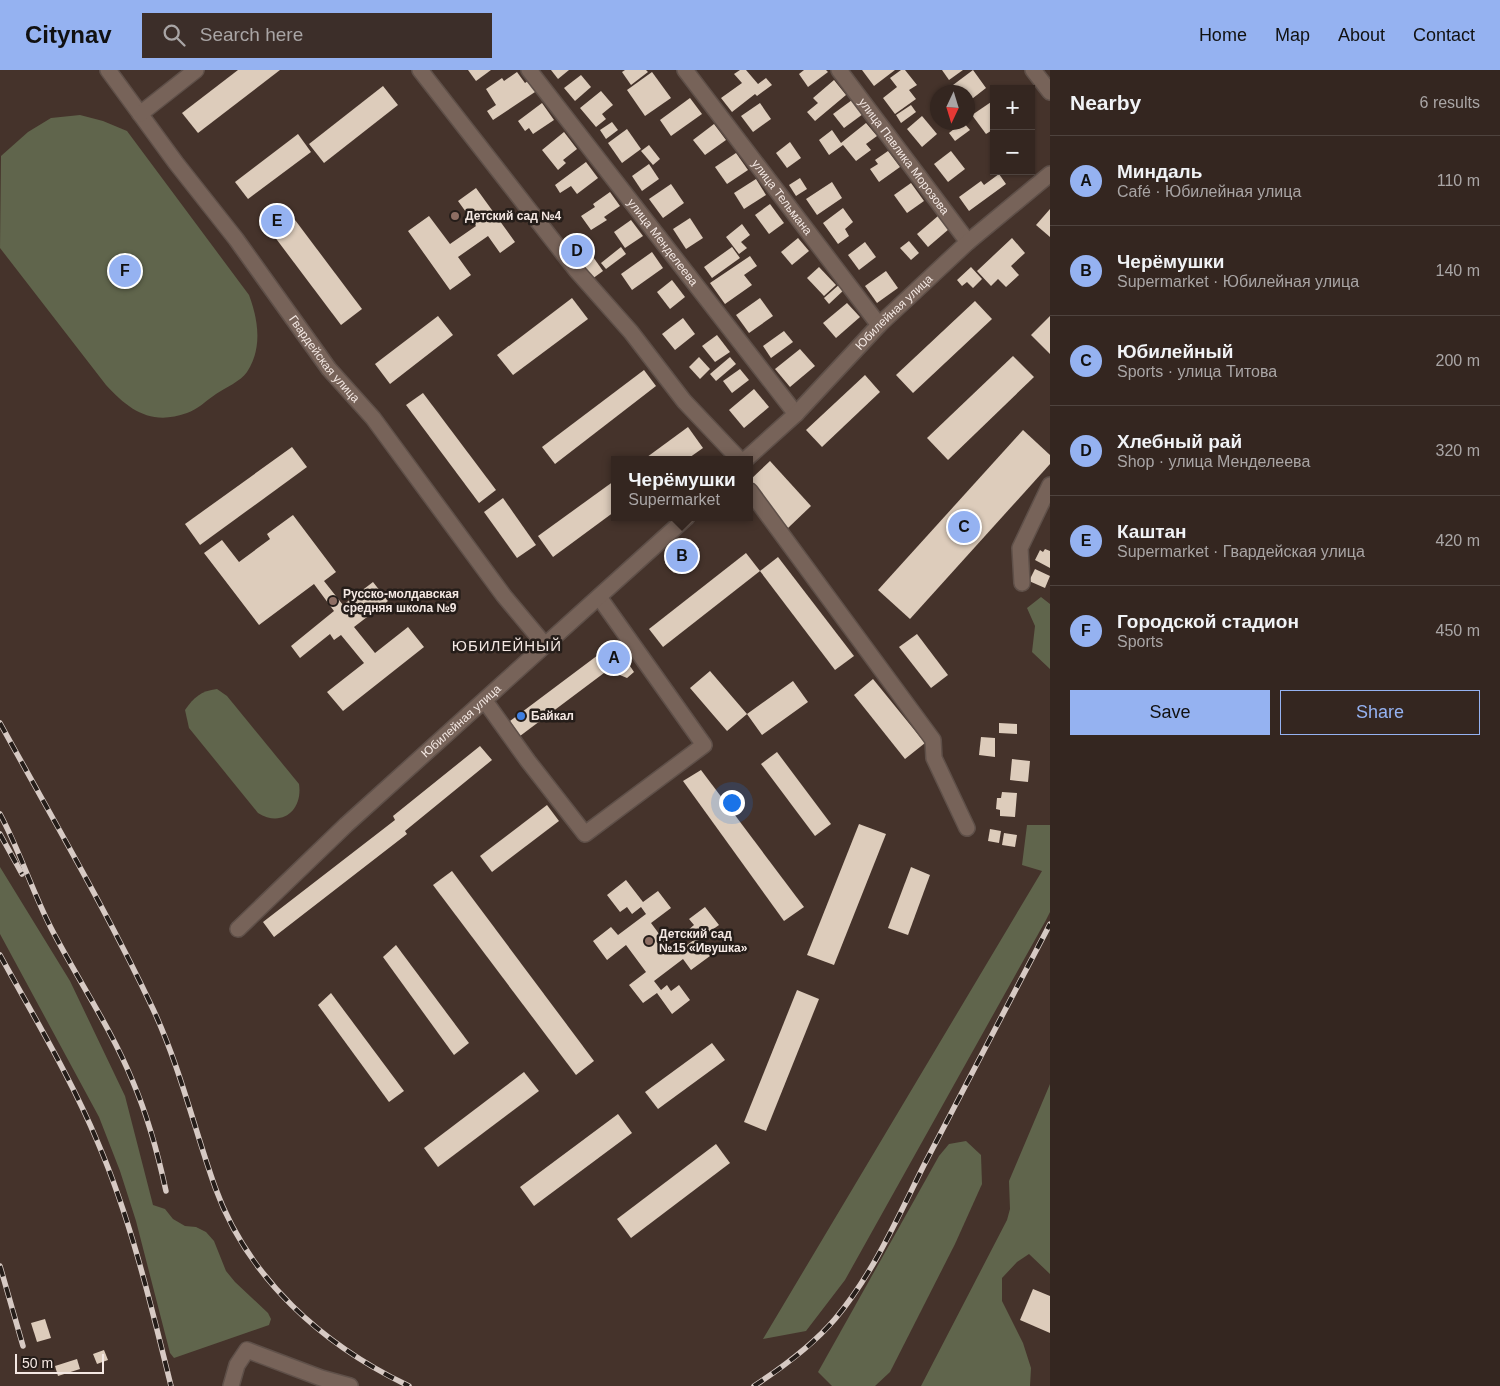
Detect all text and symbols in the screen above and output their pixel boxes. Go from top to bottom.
search box [142,13,492,58]
text: Citynav [25,21,112,48]
icon: search [160,21,188,49]
text: Search here [200,24,303,45]
text: Home [1199,25,1247,45]
text: Map [1275,25,1310,45]
text: About [1338,25,1385,45]
text: Contact [1413,25,1475,45]
north arrow [930,85,975,130]
map controls [990,85,1035,175]
button: + [990,85,1035,130]
text: Nearby [1070,91,1141,114]
text: 6 results [1420,94,1480,111]
street label: улица Павлика Морозова [856,95,952,218]
button: − [990,130,1035,175]
street label: улица Тельмана [749,157,815,238]
text: Миндаль [1117,161,1202,182]
text: A [1080,172,1092,189]
text: 110 m [1437,172,1480,189]
text: Café · Юбилейная улица [1117,183,1301,200]
street label: улица Менделеева [624,196,701,289]
pin: E [261,202,293,240]
place label: Детский сад №4 [465,209,562,223]
marker: Детский сад №4 [449,210,461,222]
pin: D [561,232,593,270]
text: Черёмушки [1117,251,1225,272]
pin: F [109,252,141,290]
text: B [1080,262,1092,279]
text: 140 m [1436,262,1480,279]
street label: Юбилейная улица [852,271,936,353]
text: Supermarket · Юбилейная улица [1117,273,1359,290]
street label: Гвардейская улица [286,313,363,405]
text: Юбилейный [1117,341,1233,362]
text: C [1080,352,1092,369]
text: 200 m [1436,352,1480,369]
text: Sports · улица Титова [1117,363,1277,380]
text: Хлебный рай [1117,431,1242,452]
text: D [1080,442,1092,459]
text: 320 m [1436,442,1480,459]
text: Shop · улица Менделеева [1117,453,1310,470]
popup [611,456,753,521]
text: Черёмушки [628,469,736,490]
text: Supermarket [628,491,720,508]
pin: C [948,508,980,546]
text: Каштан [1117,521,1187,542]
text: E [1081,532,1091,549]
text: 420 m [1436,532,1480,549]
pin: B [666,537,698,575]
text: Supermarket · Гвардейская улица [1117,543,1365,560]
place label: Русско-молдавская средняя школа №9 [343,587,459,615]
marker: Русско-молдавская средняя школа №9 [327,595,339,607]
text: Городской стадион [1117,611,1299,632]
text: F [1081,622,1091,639]
text: 450 m [1436,622,1480,639]
text: Sports [1117,633,1163,650]
district label: ЮБИЛЕЙНЫЙ [452,637,562,654]
pin: A [598,639,630,677]
street label: Юбилейная улица [418,681,504,761]
button: Save [1070,690,1270,735]
button: Share [1280,690,1480,735]
place label: Байкал [531,709,574,723]
marker: Байкал [515,710,527,722]
your location [719,790,745,816]
place label: Детский сад №15 «Ивушка» [659,927,748,955]
marker: Детский сад №15 «Ивушка» [643,935,655,947]
scale bar [15,1351,104,1374]
text: 50 m [22,1355,53,1371]

